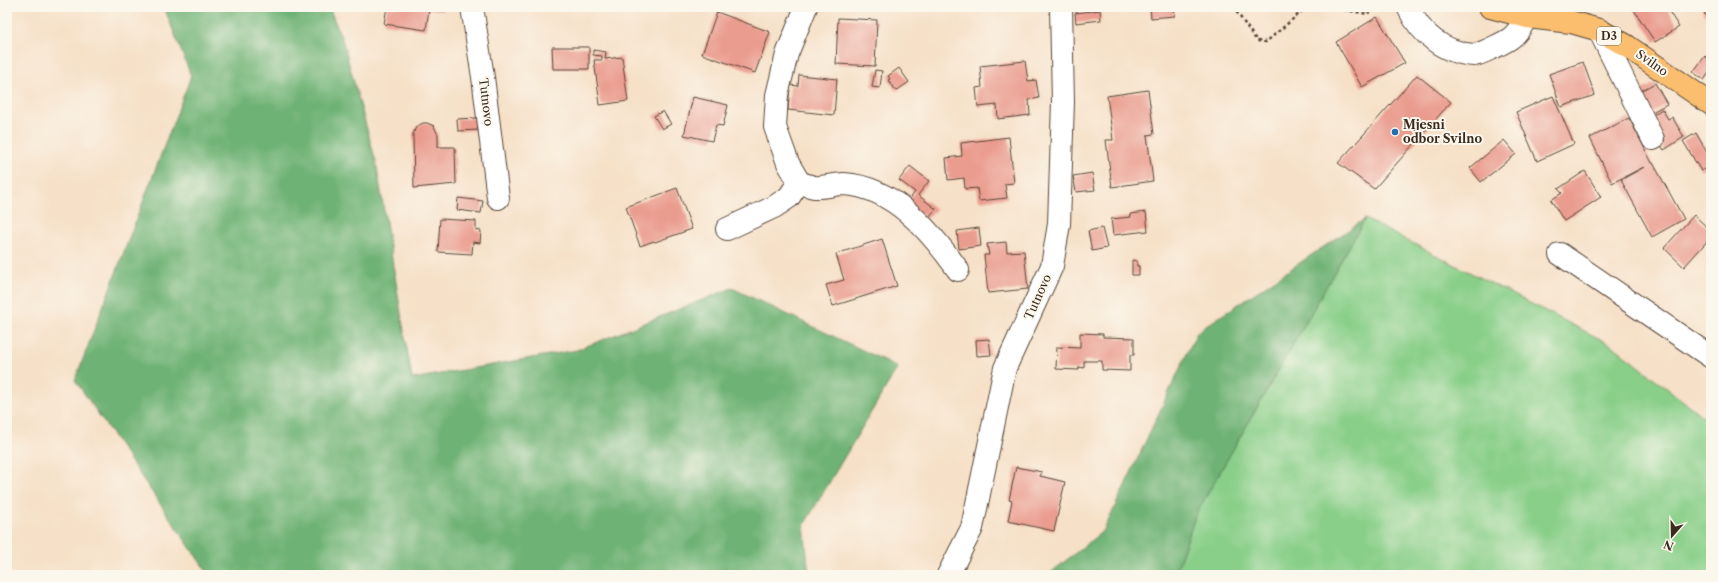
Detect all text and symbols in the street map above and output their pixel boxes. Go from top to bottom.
road number: D3 [1597,27,1621,45]
street label: Svilno [1633,46,1671,79]
street label: Tutnovo [476,77,497,127]
place label: Mjesni odbor Svilno [1403,117,1482,146]
marker: Mjesni odbor Svilno [1390,127,1400,137]
street label: Tutnovo [1021,272,1054,322]
north arrow [1652,516,1692,556]
text: N [1661,537,1675,554]

